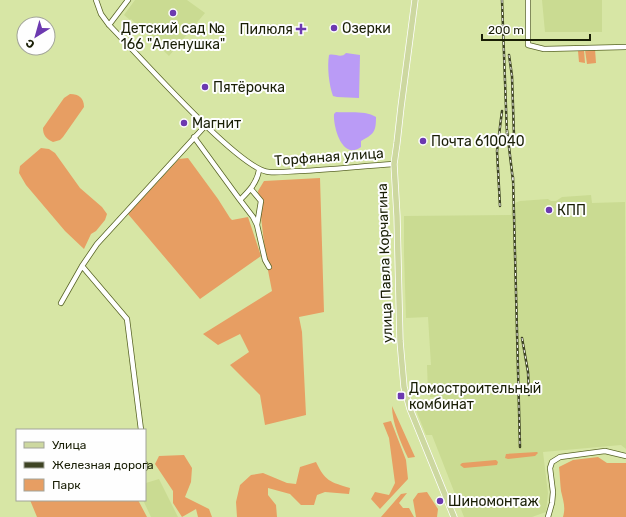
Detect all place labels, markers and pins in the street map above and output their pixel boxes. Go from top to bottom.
marker: Детский сад № 166 "Аленушка" [168,8,178,18]
place label: Детский сад № 166 "Аленушка" [121,20,225,53]
place label: Озерки [342,20,391,37]
place label: Пилюля [240,21,293,38]
marker: Озерки [329,23,339,33]
marker: Пилюля [296,24,306,34]
place label: Пятёрочка [213,79,285,96]
marker: Пятёрочка [200,82,210,92]
place label: Магнит [192,115,241,132]
marker: Магнит [179,118,189,128]
place label: Почта 610040 [431,133,525,150]
marker: Почта 610040 [418,136,428,146]
place label: КПП [557,202,586,219]
marker: КПП [544,205,554,215]
place label: Домостроительный комбинат [409,380,541,413]
marker: Домостроительный комбинат [396,391,406,401]
place label: Шиномонтаж [448,493,539,510]
marker: Шиномонтаж [435,496,445,506]

